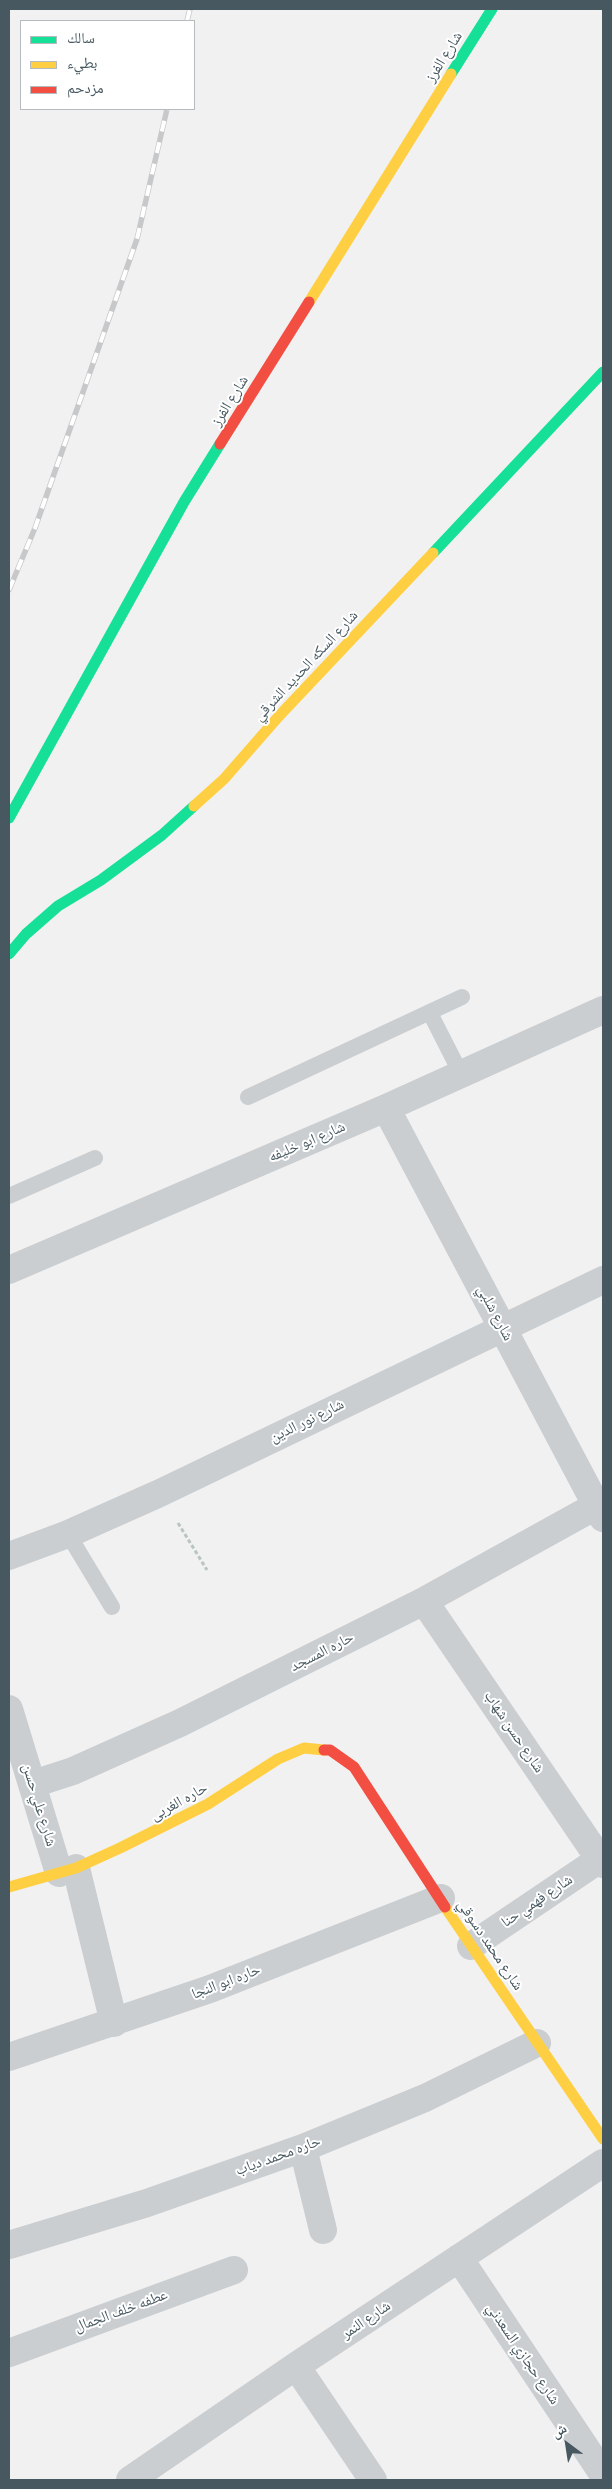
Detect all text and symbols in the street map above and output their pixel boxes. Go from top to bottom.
legend [20,20,195,110]
street label: شارع الفرز [421,28,467,86]
text: سالك [67,29,95,47]
text: بطيء [67,54,97,72]
text: مزدحم [67,79,104,97]
street label: شارع الفرز [207,372,253,430]
street label: شارع السكه الحديد الشرقي [250,607,362,725]
street label: شارع ابو خليفه [266,1118,348,1166]
street label: شارع شلبي [473,1282,517,1344]
street label: شارع نور الدين [267,1395,347,1447]
street label: حاره المسجد [287,1628,357,1676]
street label: شارع حسن شهاب [480,1688,548,1776]
street label: شارع علي حسن [18,1762,60,1848]
street label: حاره الغربى [147,1779,211,1825]
street label: شارع فهمي حنا [498,1871,576,1931]
street label: شارع محمد دسوقي [453,1896,527,1994]
street label: حاره ابو النجا [189,1961,263,2003]
street label: حاره محمد دياب [233,2132,323,2180]
street label: عطفه خلف الجمال [72,2286,170,2336]
street label: شارع النمر [338,2297,394,2343]
street label: شارع حجازي السعدني [482,2300,564,2408]
north arrow [542,2419,592,2469]
text: ش [548,2420,570,2442]

